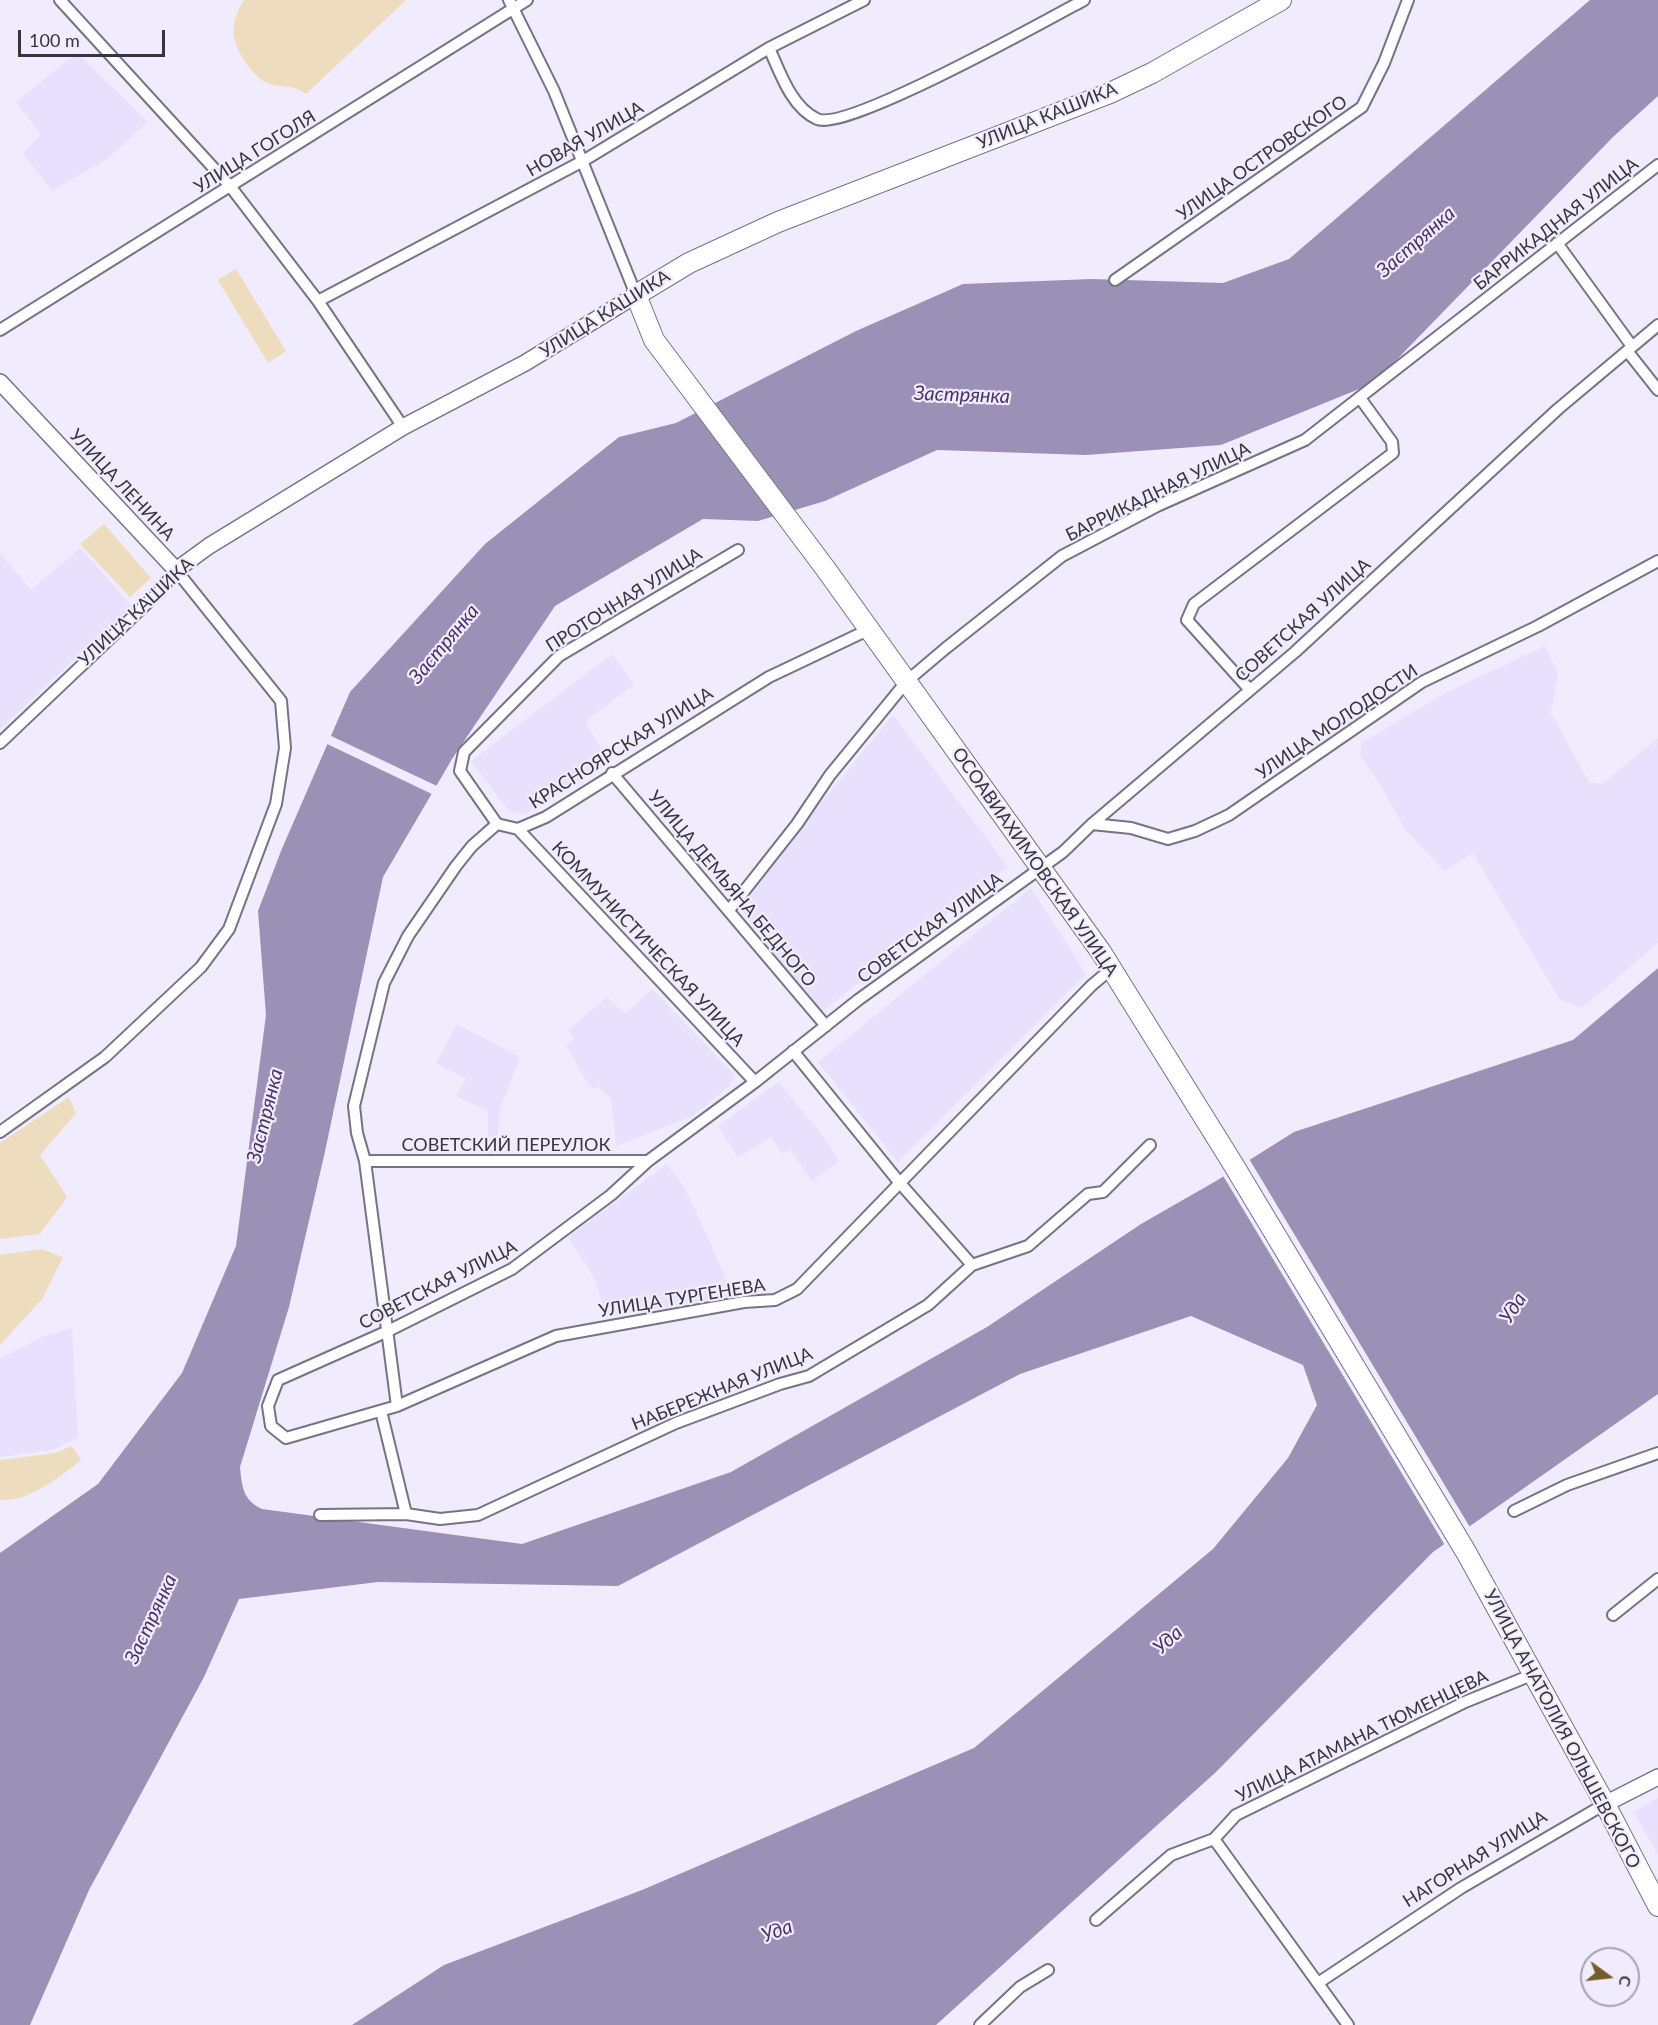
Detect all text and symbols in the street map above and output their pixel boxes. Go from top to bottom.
scale bar [21,18,168,56]
text: 100 m [29,29,80,51]
street label: УЛИЦА КАШИКА [974,78,1120,154]
street label: УЛИЦА ОСТРОВСКОГО [1173,91,1351,225]
street label: НОВАЯ УЛИЦА [523,97,647,181]
street label: УЛИЦА ГОГОЛЯ [190,106,320,198]
street label: БАРРИКАДНАЯ УЛИЦА [1469,153,1643,295]
water label: Застрянка [1372,201,1460,283]
street label: УЛИЦА КАШИКА [536,265,674,363]
water label: Застрянка [914,381,1010,409]
street label: УЛИЦА ЛЕНИНА [65,425,179,545]
street label: БАРРИКАДНАЯ УЛИЦА [1062,438,1254,546]
street label: ПРОТОЧНАЯ УЛИЦА [542,543,706,657]
street label: УЛИЦА КАШИКА [74,553,198,671]
street label: СОВЕТСКАЯ УЛИЦА [1231,554,1375,686]
water label: Застрянка [404,599,484,689]
street label: УЛИЦА МОЛОДОСТИ [1252,660,1422,784]
street label: КРАСНОЯРСКАЯ УЛИЦА [525,682,717,814]
street label: ОСОАВИАХИМОВСКАЯ УЛИЦА [948,744,1122,980]
street label: УЛИЦА ДЕМЬЯНА БЕДНОГО [643,786,821,992]
street label: КОММУНИСТИЧЕСКАЯ УЛИЦА [547,837,749,1051]
street label: СОВЕТСКАЯ УЛИЦА [853,868,1007,988]
water label: Застрянка [242,1066,288,1166]
street label: СОВЕТСКИЙ ПЕРЕУЛОК [402,1134,610,1156]
street label: СОВЕТСКАЯ УЛИЦА [355,1236,521,1334]
street label: УЛИЦА ТУРГЕНЕВА [597,1274,767,1322]
water label: Уда [1494,1288,1532,1328]
street label: НАБЕРЕЖНАЯ УЛИЦА [628,1343,816,1435]
water label: Застрянка [120,1570,182,1668]
street label: УЛИЦА АНАТОЛИЯ ОЛЬШЕВСКОГО [1479,1586,1645,1872]
water label: Уда [1148,1621,1188,1659]
street label: УЛИЦА АТАМАНА ТЮМЕНЦЕВА [1232,1665,1492,1807]
street label: НАГОРНАЯ УЛИЦА [1399,1806,1551,1912]
water label: Уда [758,1914,796,1948]
north arrow [1580,1947,1640,2007]
text: С [1615,1974,1636,1989]

